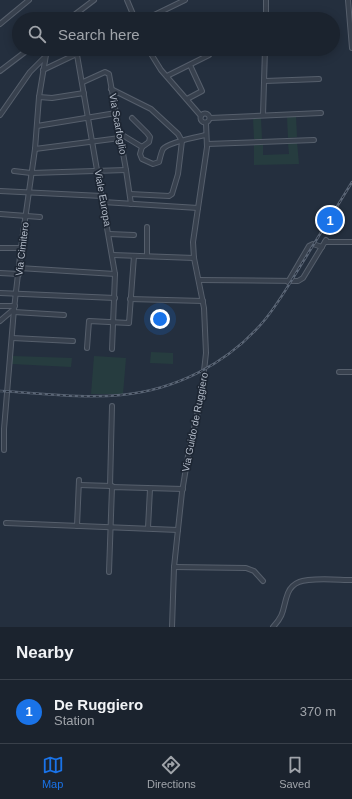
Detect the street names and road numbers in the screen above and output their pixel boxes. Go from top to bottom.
street label: Via Scarfoglio [107,93,129,156]
street label: Viale Europa [93,169,113,227]
street label: Via Cimitero [13,221,31,277]
street label: Via Guido de Ruggiero [180,371,210,473]

